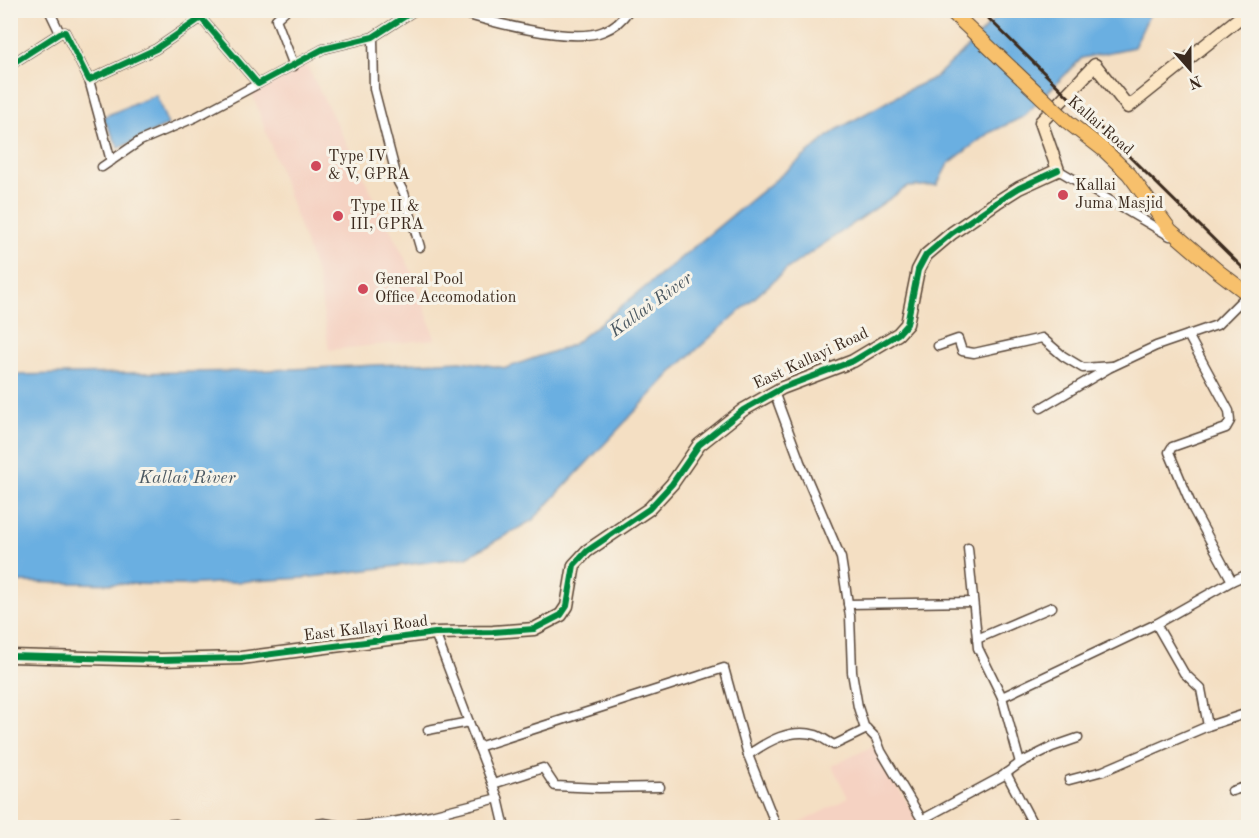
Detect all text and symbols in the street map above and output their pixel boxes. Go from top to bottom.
north arrow [1160,39,1220,99]
text: N [1185,71,1203,91]
street label: Kallai Road [1064,93,1136,159]
place label: Type IV & V, GPRA [328,149,410,183]
marker: Type IV & V, GPRA [309,159,323,173]
place label: Kallai Juma Masjid [1075,178,1163,212]
marker: Kallai Juma Masjid [1056,188,1070,202]
place label: Type II & III, GPRA [350,199,424,233]
marker: Type II & III, GPRA [331,209,345,223]
water label: Kallai River [606,268,697,341]
place label: General Pool Office Accomodation [375,272,517,306]
marker: General Pool Office Accomodation [356,282,370,296]
street label: East Kallayi Road [751,325,871,393]
water label: Kallai River [138,469,237,487]
street label: East Kallayi Road [303,613,429,645]

